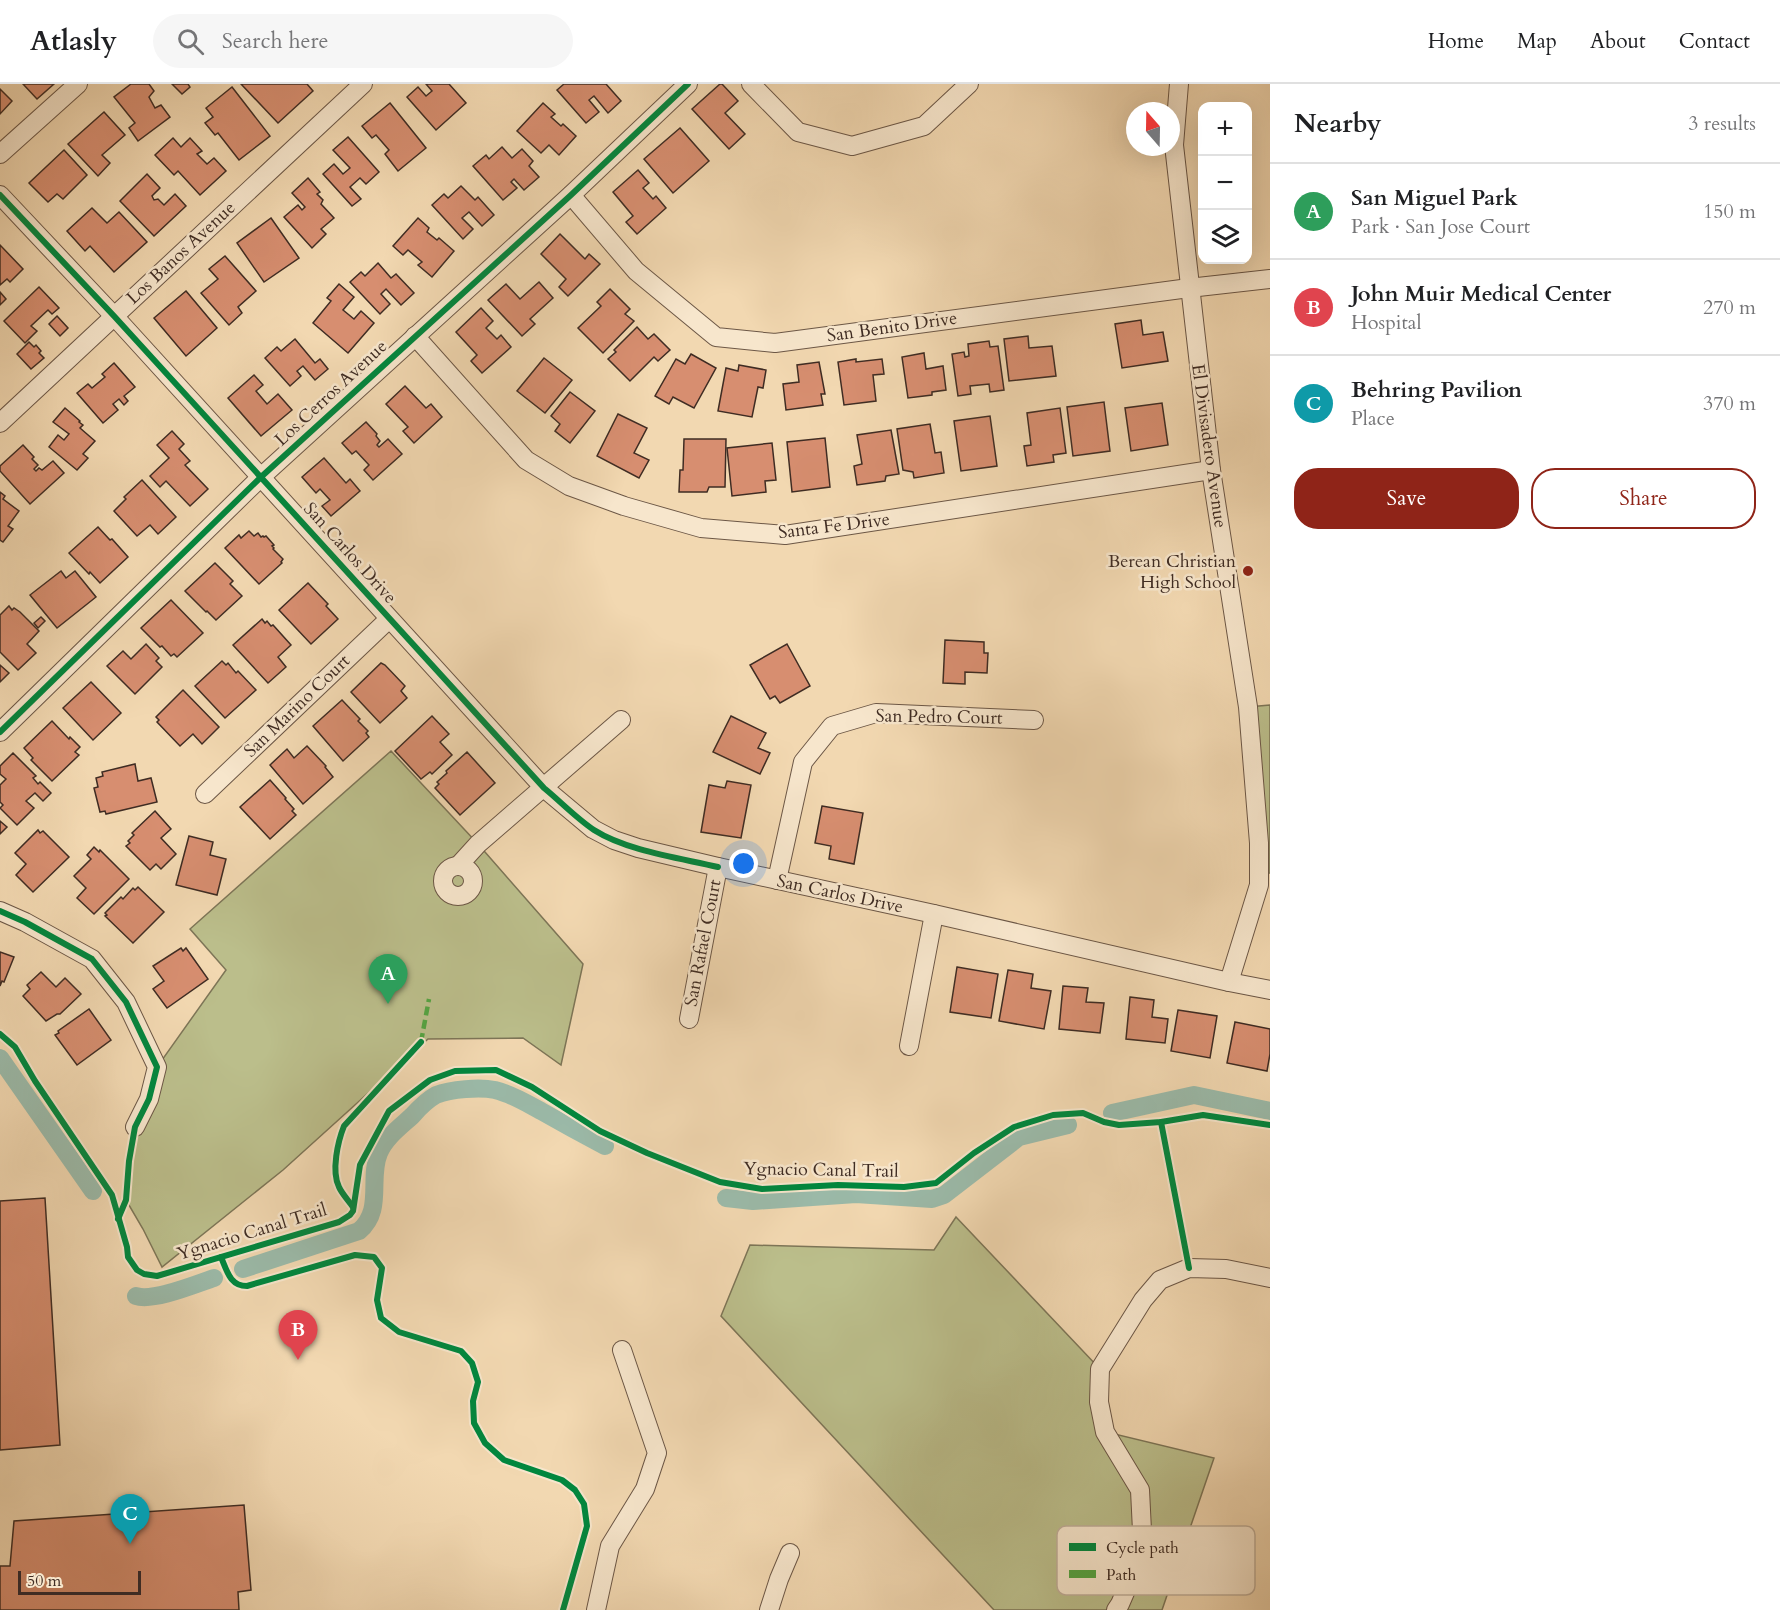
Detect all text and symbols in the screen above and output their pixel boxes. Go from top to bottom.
search box [153,14,573,68]
text: Atlasly [30,22,117,60]
icon: search [174,25,207,58]
text: Search here [222,26,328,56]
text: Home [1428,27,1484,56]
text: Map [1517,27,1557,56]
text: About [1590,27,1646,56]
text: Contact [1679,27,1750,56]
north arrow [1126,102,1180,156]
map controls [1198,102,1252,264]
button: + [1198,102,1252,156]
text: Nearby [1294,106,1382,141]
text: 3 results [1688,110,1756,137]
button: − [1198,156,1252,210]
text: San Miguel Park [1351,183,1518,213]
street label: Los Banos Avenue [121,196,241,310]
text: A [1306,198,1321,225]
text: 150 m [1703,198,1756,225]
button: layers [1198,210,1252,264]
text: Park · San Jose Court [1351,213,1530,240]
text: John Muir Medical Center [1351,279,1611,309]
text: B [1306,294,1321,321]
text: 270 m [1703,294,1756,321]
street label: San Benito Drive [825,305,959,349]
text: Hospital [1351,309,1422,336]
street label: Los Cerros Avenue [269,334,393,452]
street label: El Divisadero Avenue [1185,362,1233,530]
text: Behring Pavilion [1351,375,1522,405]
text: C [1306,390,1321,417]
text: 370 m [1703,390,1756,417]
text: Place [1351,405,1395,432]
button: Save [1294,468,1519,529]
button: Share [1531,468,1756,529]
street label: San Carlos Drive [298,497,402,609]
street label: Santa Fe Drive [777,507,891,545]
place label: Berean Christian High School [1108,549,1237,595]
marker: Berean Christian High School [1241,564,1255,578]
street label: San Marino Court [238,649,356,763]
street label: San Pedro Court [875,703,1003,731]
your location [729,849,758,878]
street label: San Carlos Drive [774,868,906,920]
street label: San Rafael Court [678,877,728,1009]
pin: A [368,954,408,1004]
street label: Ygnacio Canal Trail [743,1156,899,1184]
street label: Ygnacio Canal Trail [174,1197,330,1267]
pin: B [278,1310,318,1360]
pin: C [110,1494,150,1544]
legend [1057,1526,1255,1595]
text: Cycle path [1106,1537,1179,1559]
text: Path [1106,1564,1136,1586]
scale bar [18,1568,141,1596]
text: 50 m [27,1570,61,1592]

